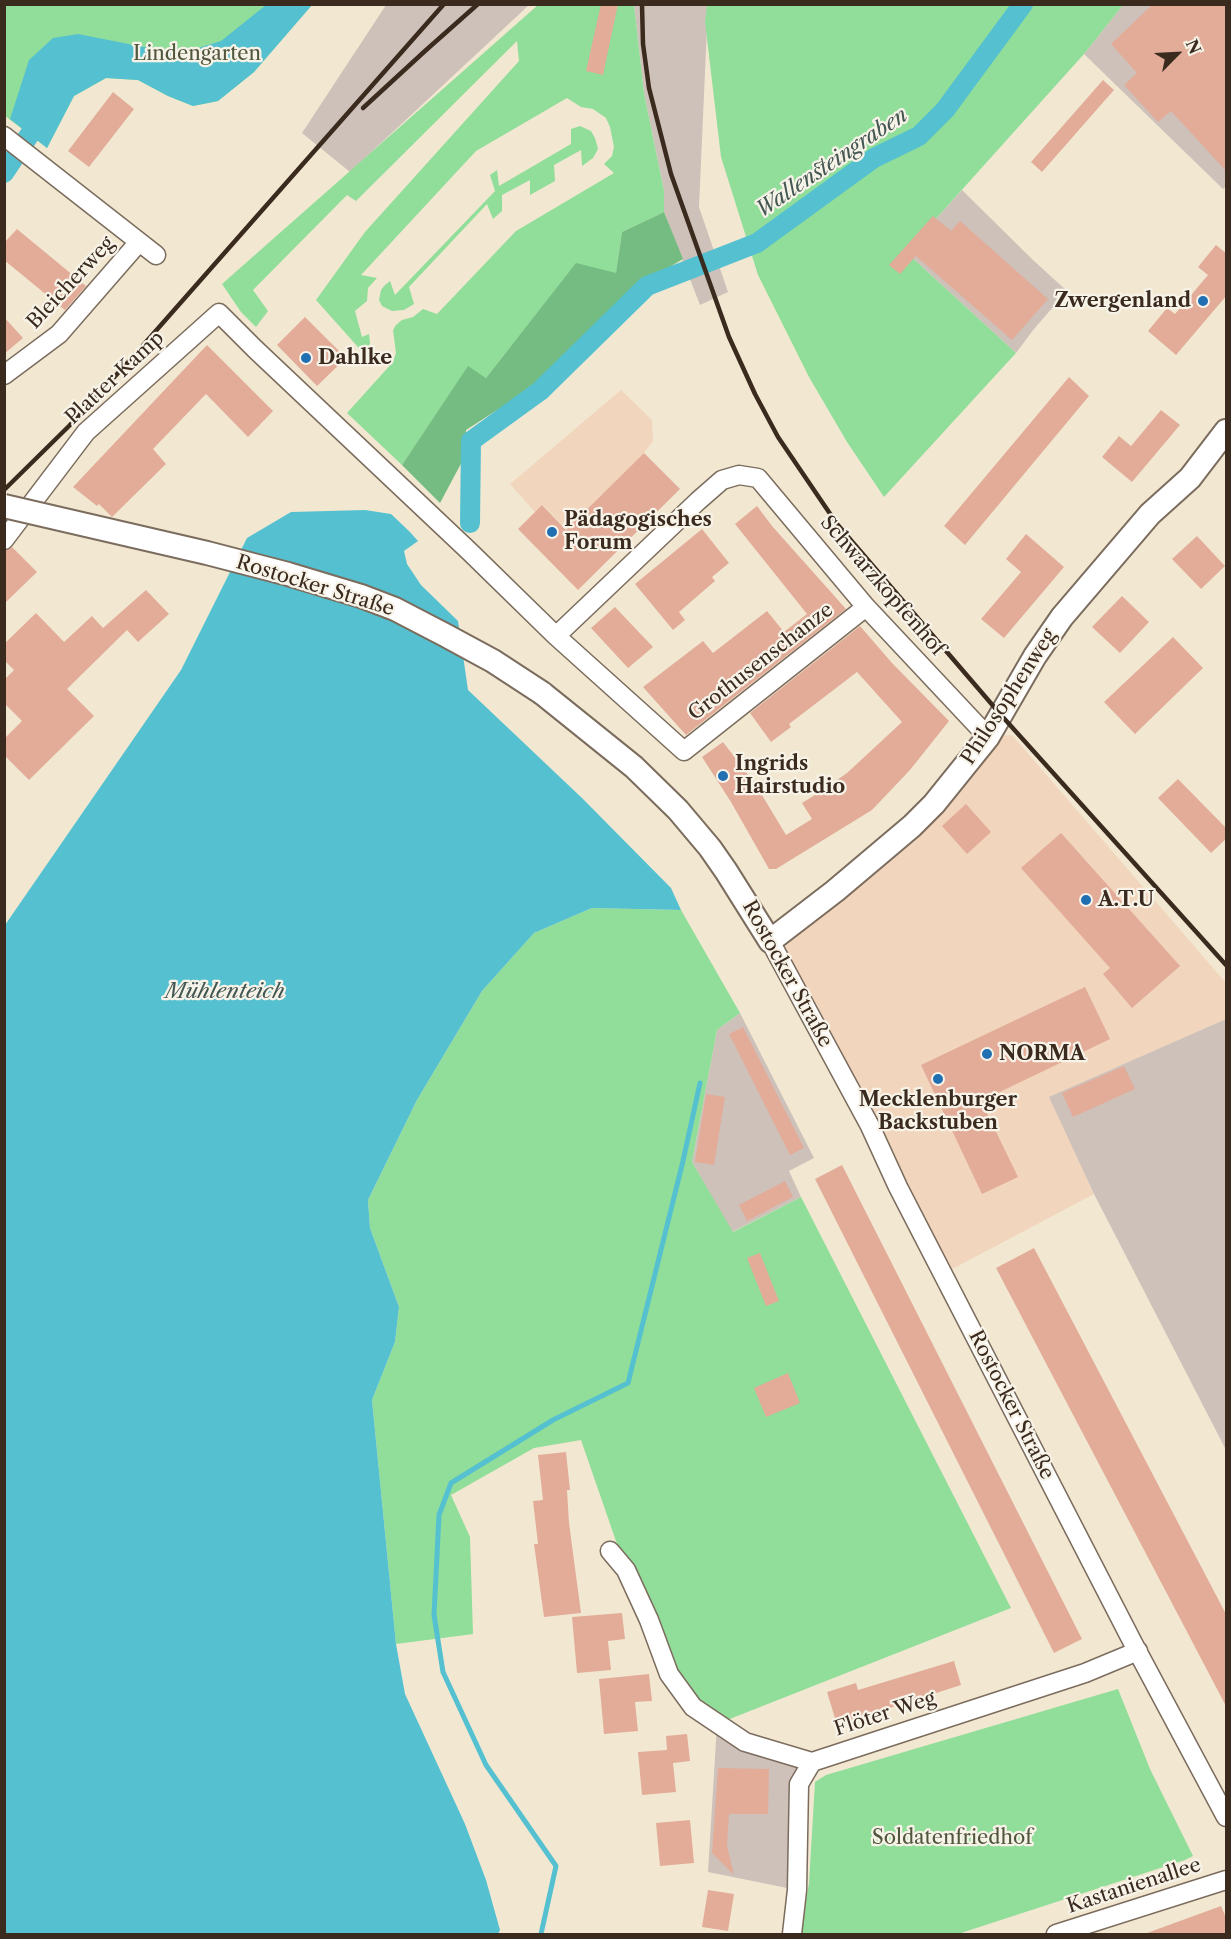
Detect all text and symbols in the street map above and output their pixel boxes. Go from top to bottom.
north arrow [1147,24,1207,84]
text: N [1181,36,1205,57]
park label: Lindengarten [133,42,261,66]
water label: Wallensteingraben [751,103,913,223]
street label: Bleicherweg [22,232,120,334]
place label: Zwergenland [1054,289,1191,313]
marker: Zwergenland [1196,294,1210,308]
street label: Platter Kamp [61,326,169,430]
place label: Dahlke [318,346,392,370]
marker: Dahlke [299,351,313,365]
place label: Pädagogisches Forum [564,508,712,555]
street label: Schwarzkopfenhof [815,511,949,661]
marker: Pädagogisches Forum [545,525,559,539]
street label: Rostocker Straße [233,551,397,621]
street label: Grothusenschanze [684,598,838,726]
street label: Philosophenweg [956,625,1062,769]
place label: Ingrids Hairstudio [735,752,845,799]
marker: Ingrids Hairstudio [716,769,730,783]
place label: A.T.U [1098,888,1154,912]
marker: A.T.U [1079,893,1093,907]
street label: Rostocker Straße [737,897,837,1051]
water label: Mühlenteich [165,979,285,1005]
place label: NORMA [999,1042,1085,1066]
marker: NORMA [980,1047,994,1061]
marker: Mecklenburger Backstuben [931,1072,945,1086]
place label: Mecklenburger Backstuben [859,1088,1017,1135]
street label: Rostocker Straße [963,1327,1059,1483]
street label: Flöter Weg [831,1686,939,1742]
park label: Soldatenfriedhof [872,1826,1032,1850]
street label: Kastanienallee [1064,1853,1204,1919]

